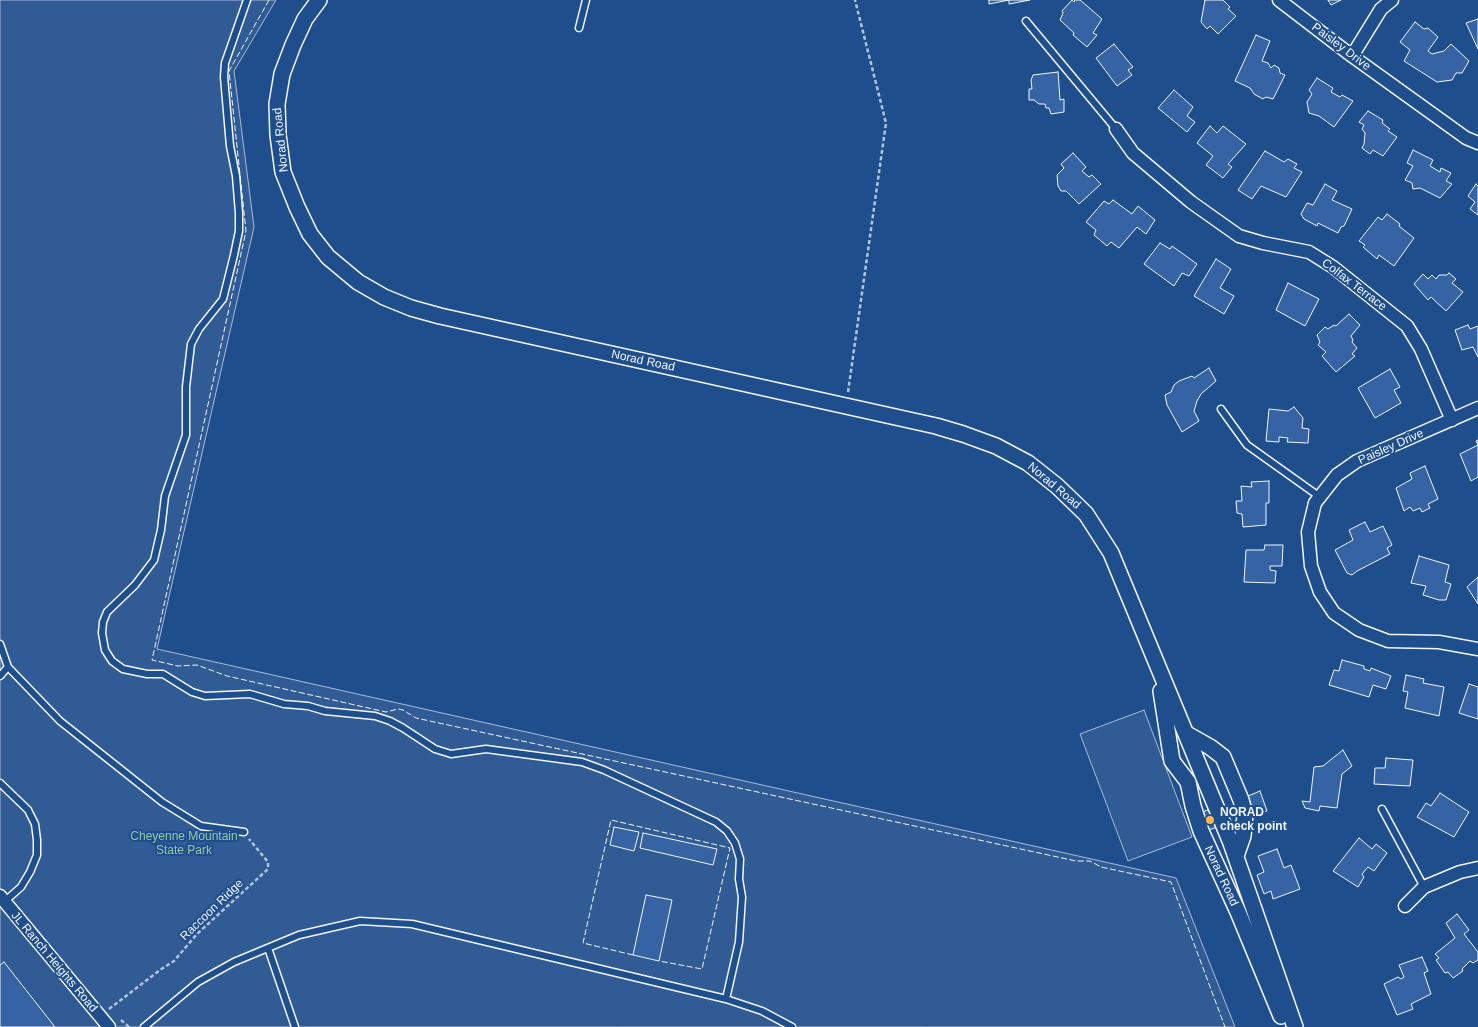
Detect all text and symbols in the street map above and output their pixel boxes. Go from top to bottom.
street label: Paisley Drive [1309,20,1373,74]
street label: Norad Road [270,107,292,173]
street label: Colfax Terrace [1319,256,1389,314]
street label: Norad Road [610,347,676,375]
street label: Paisley Drive [1356,426,1426,468]
street label: Norad Road [1025,460,1083,512]
place label: NORAD check point [1220,806,1287,834]
marker: NORAD check point [1204,814,1216,826]
park label: Cheyenne Mountain State Park [130,830,238,858]
street label: Norad Road [1201,844,1241,908]
street label: Raccoon Ridge [177,876,247,944]
street label: JL Ranch Heights Road [8,909,100,1015]

